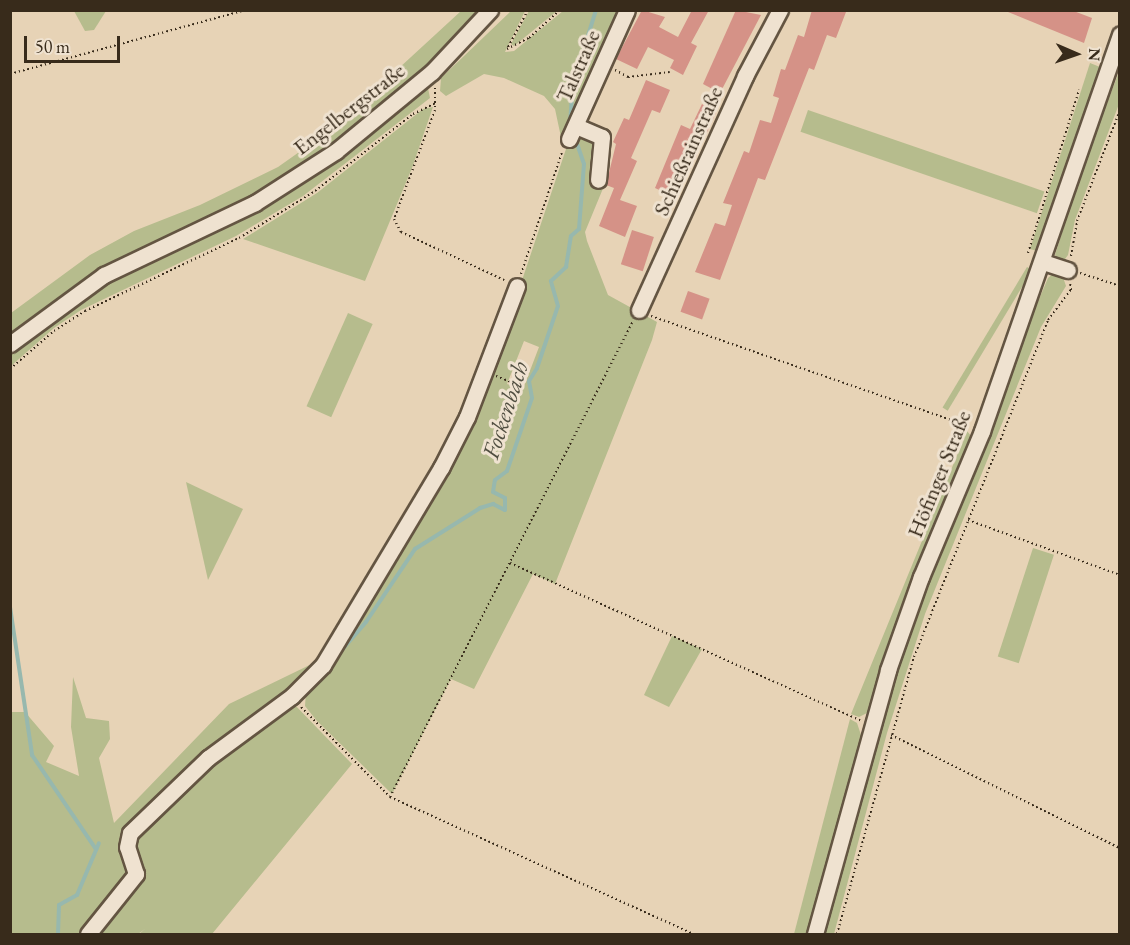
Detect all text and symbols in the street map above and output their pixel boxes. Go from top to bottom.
scale bar [27,24,123,62]
north arrow [1046,24,1106,84]
street label: Talstraße [550,26,606,106]
text: 50 m [35,35,70,58]
text: N [1084,48,1105,61]
street label: Engelbergstraße [288,57,410,161]
street label: Schießrainstraße [648,82,728,220]
water label: Fockenbach [476,358,534,462]
street label: Höfinger Straße [902,407,976,541]

